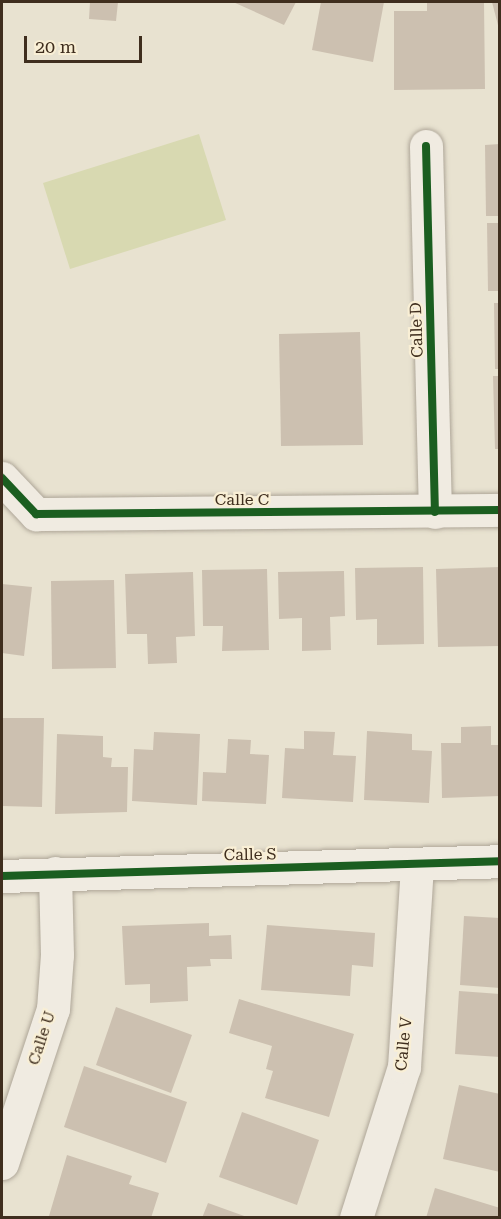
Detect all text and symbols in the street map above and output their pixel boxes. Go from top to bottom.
scale bar [27,24,146,62]
text: 20 m [35,36,76,57]
street label: Calle D [406,302,428,358]
street label: Calle C [215,490,269,510]
street label: Calle S [223,845,277,865]
street label: Calle U [24,1009,60,1067]
street label: Calle V [392,1016,416,1072]

